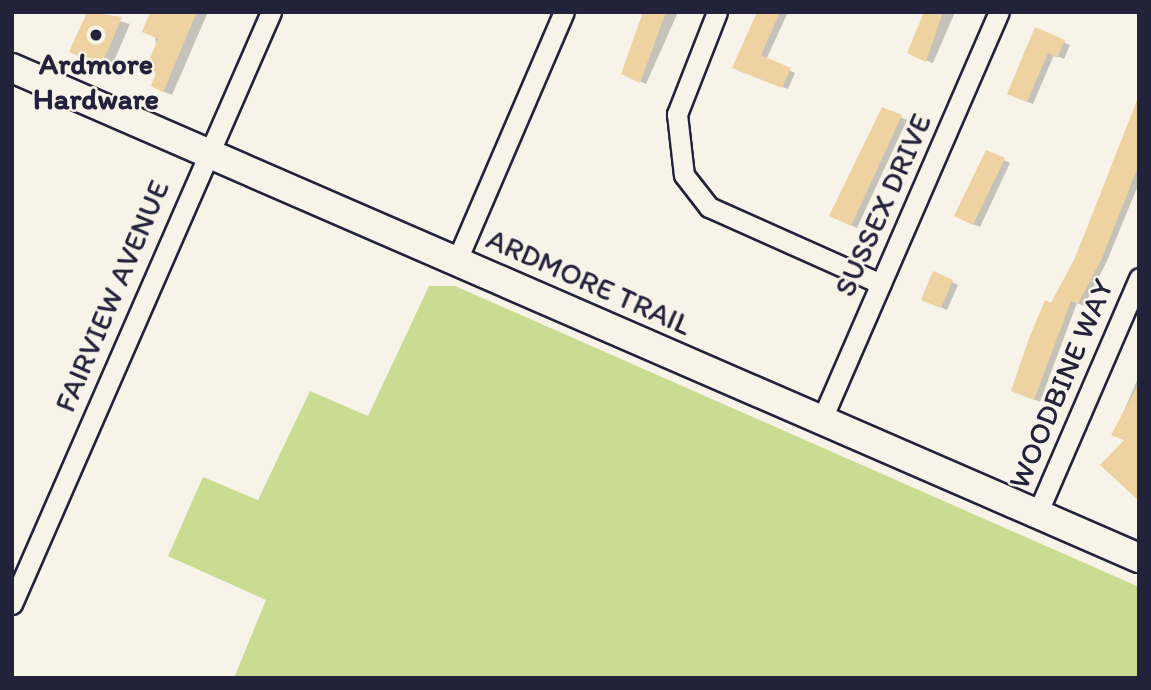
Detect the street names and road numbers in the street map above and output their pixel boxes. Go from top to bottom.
street label: SUSSEX DRIVE [826,108,940,302]
street label: FAIRVIEW AVENUE [47,175,177,417]
street label: ARDMORE TRAIL [481,221,697,343]
street label: WOODBINE WAY [1001,274,1121,494]

